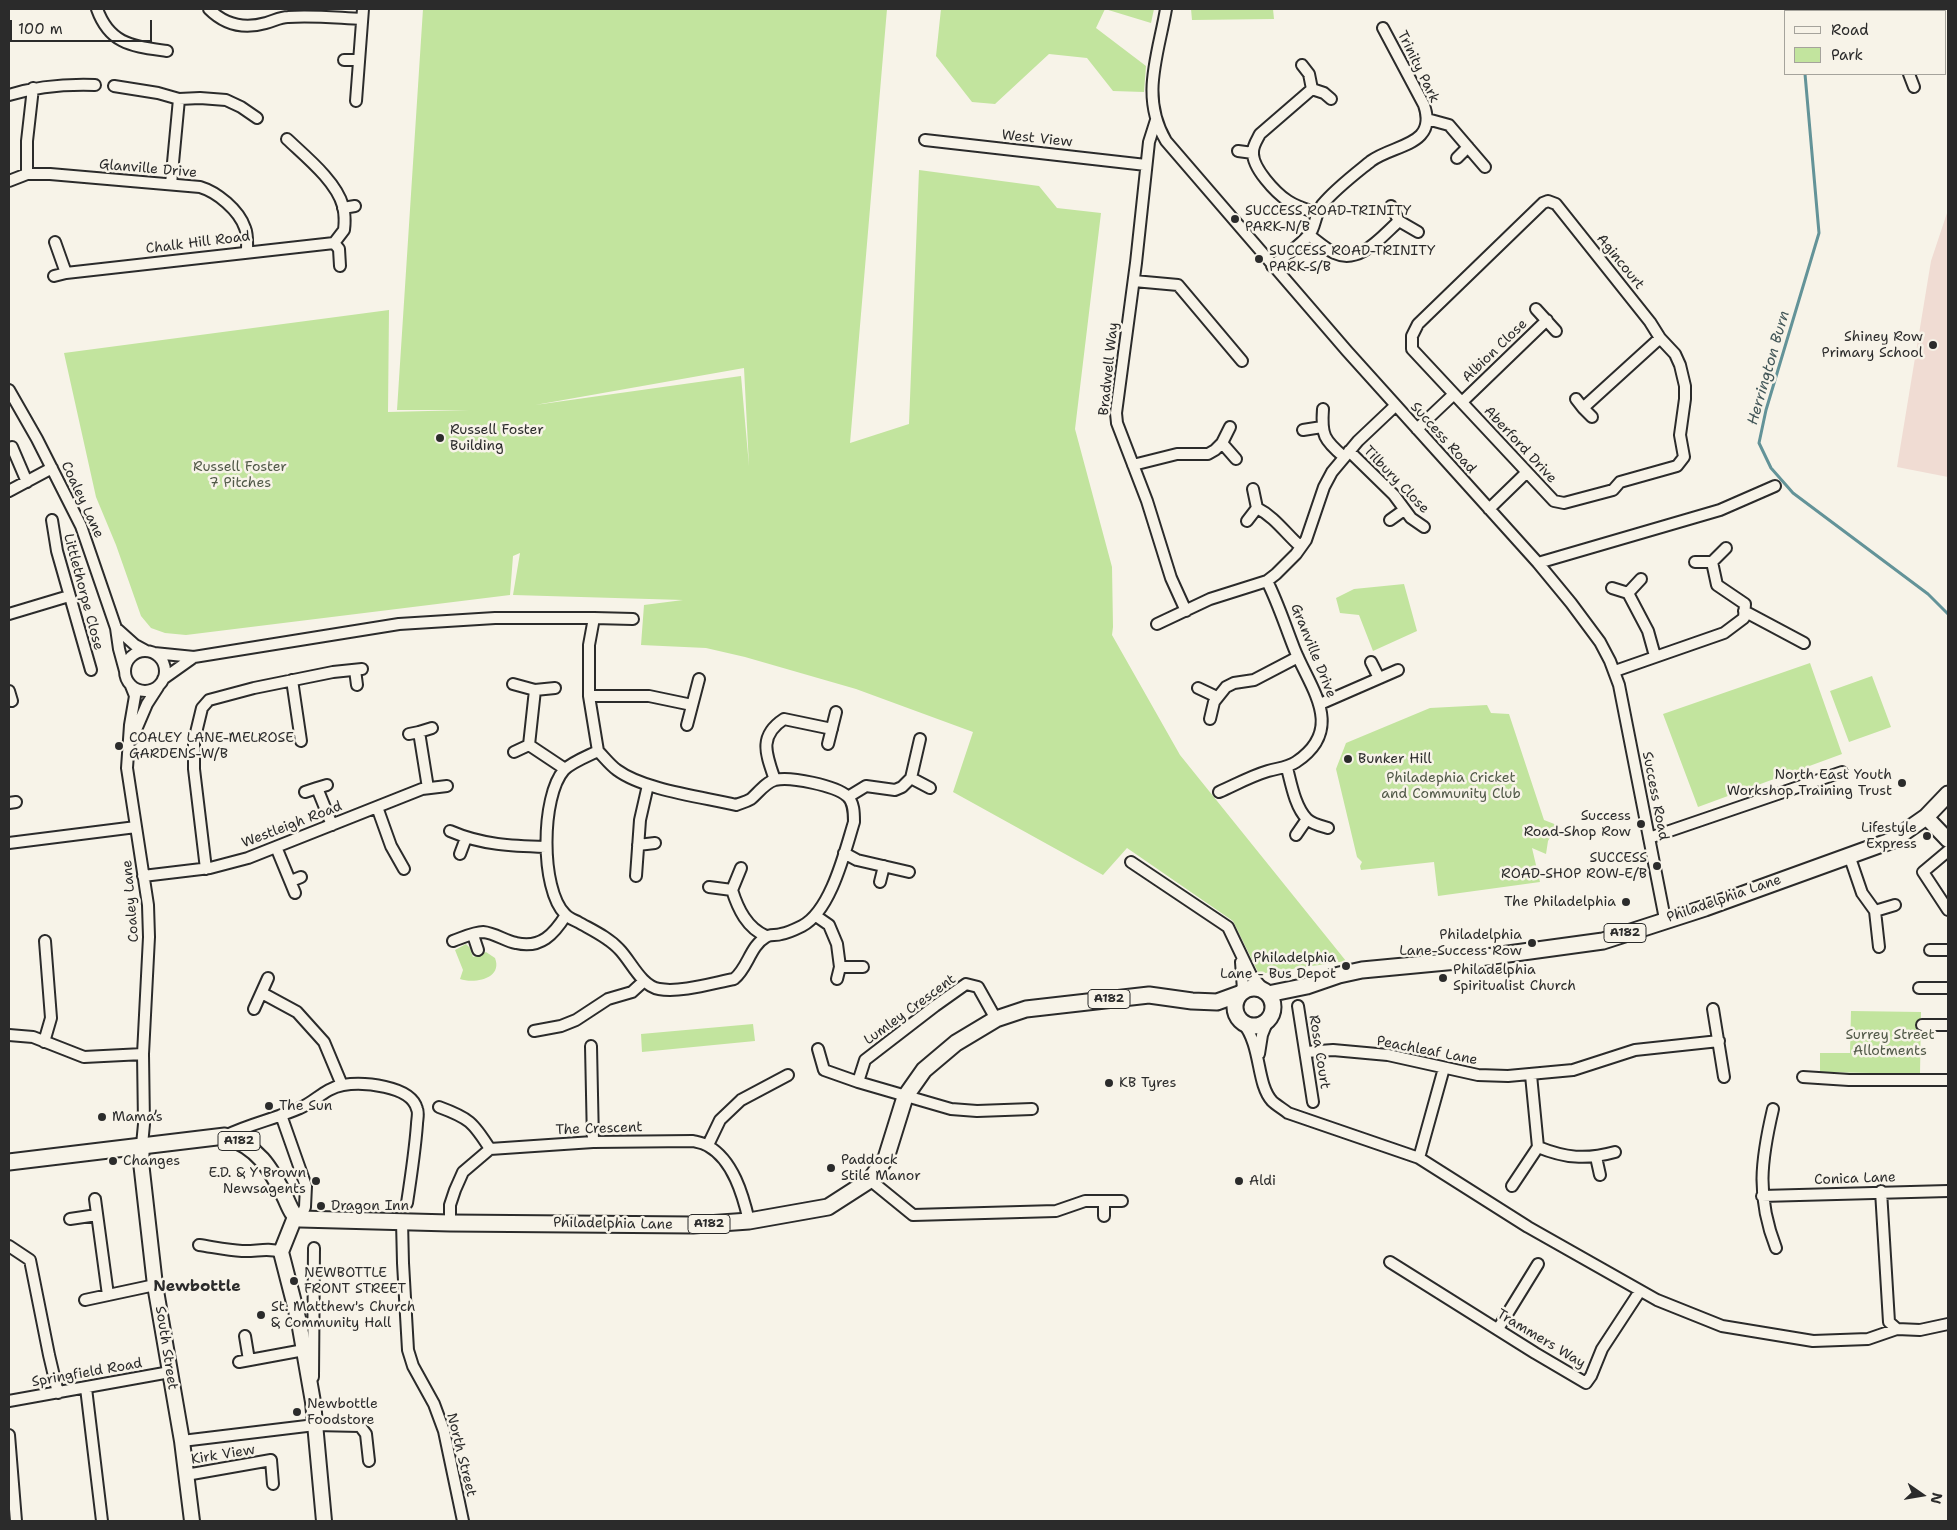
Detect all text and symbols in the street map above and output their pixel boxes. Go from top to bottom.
scale bar [12,10,155,42]
legend [1784,10,1947,75]
text: 100 m [18,19,63,39]
text: Road [1831,20,1869,40]
street label: Trinity Park [1393,28,1443,106]
text: Park [1831,45,1863,65]
street label: West View [1001,127,1073,151]
street label: Glanville Drive [98,156,198,182]
place label: SUCCESS ROAD-TRINITY PARK-N/B [1245,203,1411,236]
marker: SUCCESS ROAD-TRINITY PARK-N/B [1229,213,1241,225]
street label: Chalk Hill Road [145,228,251,258]
street label: Agincourt [1593,231,1647,293]
place label: SUCCESS ROAD-TRINITY PARK-S/B [1269,243,1435,276]
marker: SUCCESS ROAD-TRINITY PARK-S/B [1253,253,1265,265]
water label: Herrington Burn [1744,309,1794,427]
street label: Albion Close [1459,316,1531,386]
street label: Bradwell Way [1096,322,1122,416]
place label: Shiney Row Primary School [1822,329,1923,362]
marker: Shiney Row Primary School [1927,339,1939,351]
street label: Success Road [1407,399,1479,477]
street label: Aberford Drive [1480,403,1560,487]
place label: Russell Foster Building [450,422,544,454]
marker: Russell Foster Building [434,432,446,444]
street label: Tilbury Close [1360,443,1432,517]
street label: Coaley Lane [57,459,107,541]
park label: Russell Foster 7 Pitches [193,459,287,492]
street label: Littlethorpe Close [59,532,107,652]
street label: Granville Drive [1286,601,1340,701]
place label: COALEY LANE-MELROSE GARDENS-W/B [129,730,294,762]
marker: COALEY LANE-MELROSE GARDENS-W/B [113,740,125,752]
street label: Success Road [1638,750,1672,842]
place label: Bunker Hill [1358,751,1432,767]
marker: Bunker Hill [1342,753,1354,765]
place label: North East Youth Workshop Training Trust [1727,767,1892,800]
park label: Philadephia Cricket and Community Club [1381,770,1521,802]
marker: North East Youth Workshop Training Trust [1896,777,1908,789]
street label: Westleigh Road [239,798,345,852]
place label: Success Road-Shop Row [1524,808,1631,840]
marker: Success Road-Shop Row [1635,818,1647,830]
place label: Lifestyle Express [1861,820,1917,852]
marker: Lifestyle Express [1921,830,1933,842]
place label: SUCCESS ROAD-SHOP ROW-E/B [1501,850,1647,882]
street label: Coaley Lane [119,859,143,943]
marker: SUCCESS ROAD-SHOP ROW-E/B [1651,860,1663,872]
street label: Philadelphia Lane [1664,872,1784,926]
place label: The Philadelphia [1504,894,1616,910]
marker: The Philadelphia [1620,896,1632,908]
road number: A182 [1604,924,1646,942]
place label: Philadelphia Lane-Success Row [1399,927,1522,960]
marker: Philadelphia Lane-Success Row [1526,937,1538,949]
place label: Philadelphia Lane - Bus Depot [1220,950,1336,982]
marker: Philadelphia Lane - Bus Depot [1340,960,1352,972]
place label: Philadelphia Spiritualist Church [1453,962,1576,994]
street label: Lumley Crescent [861,971,959,1049]
marker: Philadelphia Spiritualist Church [1437,972,1449,984]
road number: A182 [1088,990,1130,1009]
street label: Rosa Court [1305,1014,1333,1090]
park label: Surrey Street Allotments [1845,1027,1935,1060]
street label: Peachleaf Lane [1375,1033,1479,1069]
place label: KB Tyres [1119,1075,1177,1091]
marker: KB Tyres [1103,1077,1115,1089]
place label: The Sun [279,1098,332,1114]
marker: The Sun [263,1100,275,1112]
place label: Mama’s [112,1109,163,1125]
marker: Mama’s [96,1111,108,1123]
street label: The Crescent [555,1119,643,1139]
road number: A182 [218,1132,260,1150]
place label: Paddock Stile Manor [841,1152,921,1184]
place label: Changes [123,1153,180,1169]
marker: Changes [107,1155,119,1167]
marker: Paddock Stile Manor [825,1162,837,1174]
place label: E.D. & Y Brown Newsagents [208,1165,306,1198]
street label: Conica Lane [1814,1169,1896,1189]
place label: Aldi [1249,1173,1276,1189]
marker: E.D. & Y Brown Newsagents [310,1175,322,1187]
marker: Aldi [1233,1175,1245,1187]
place label: Dragon Inn [331,1198,409,1214]
marker: Dragon Inn [315,1200,327,1212]
road number: A182 [688,1214,730,1234]
street label: Philadelphia Lane [553,1215,673,1233]
place label: NEWBOTTLE FRONT STREET [304,1265,406,1298]
marker: NEWBOTTLE FRONT STREET [288,1275,300,1287]
district label: Newbottle [153,1277,241,1297]
place label: St. Matthew's Church & Community Hall [271,1299,415,1331]
street label: South Street [151,1305,181,1391]
street label: Trammers Way [1494,1306,1588,1372]
marker: St. Matthew's Church & Community Hall [255,1309,267,1321]
street label: Springfield Road [30,1355,144,1391]
place label: Newbottle Foodstore [307,1396,378,1428]
marker: Newbottle Foodstore [291,1406,303,1418]
street label: North Street [442,1411,480,1499]
street label: Kirk View [190,1442,256,1468]
north arrow [1897,1470,1947,1520]
text: N [1927,1491,1947,1506]

